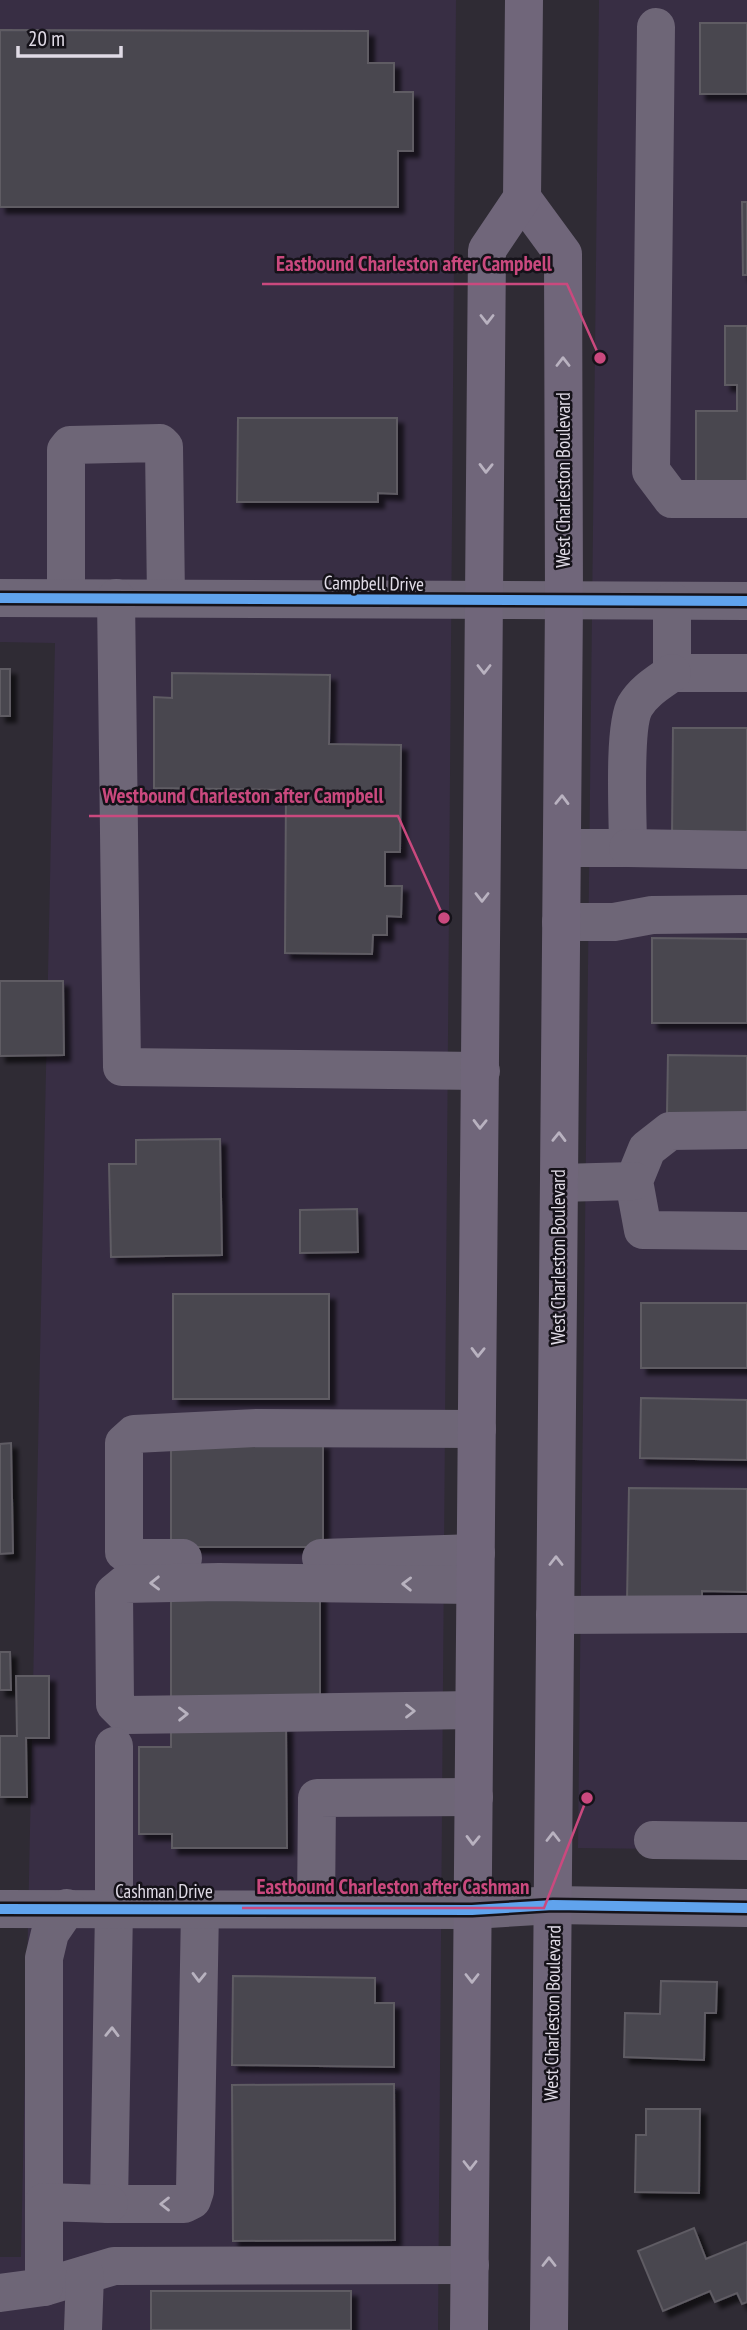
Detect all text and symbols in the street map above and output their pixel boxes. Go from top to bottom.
scale bar [18,14,121,58]
text: 20 m [28,25,65,52]
callout: Eastbound Charleston after Campbell [262,242,567,284]
text: Eastbound Charleston after Campbell [276,250,553,277]
one-way arrow [479,314,495,324]
one-way arrow [555,356,571,367]
street label: West Charleston Boulevard [551,392,575,568]
one-way arrow [478,463,494,473]
street label: Campbell Drive [324,570,424,596]
one-way arrow [476,665,492,675]
callout: Westbound Charleston after Campbell [89,774,398,816]
text: Westbound Charleston after Campbell [101,782,385,809]
one-way arrow [554,794,570,804]
one-way arrow [474,892,490,903]
one-way arrow [472,1120,488,1130]
one-way arrow [551,1131,567,1142]
street label: West Charleston Boulevard [546,1169,570,1345]
one-way arrow [470,1347,486,1358]
one-way arrow [548,1555,564,1565]
one-way arrow [149,1575,160,1591]
one-way arrow [401,1576,412,1592]
one-way arrow [405,1703,416,1719]
one-way arrow [178,1706,189,1721]
one-way arrow [545,1831,561,1842]
one-way arrow [465,1835,481,1846]
callout: Eastbound Charleston after Cashman [242,1866,544,1908]
text: Eastbound Charleston after Cashman [257,1873,529,1900]
street label: Cashman Drive [115,1879,213,1903]
street label: West Charleston Boulevard [538,1925,566,2101]
one-way arrow [191,1972,206,1983]
one-way arrow [464,1972,479,1983]
one-way arrow [104,2026,120,2037]
one-way arrow [462,2160,478,2170]
one-way arrow [159,2196,169,2212]
one-way arrow [541,2256,557,2267]

